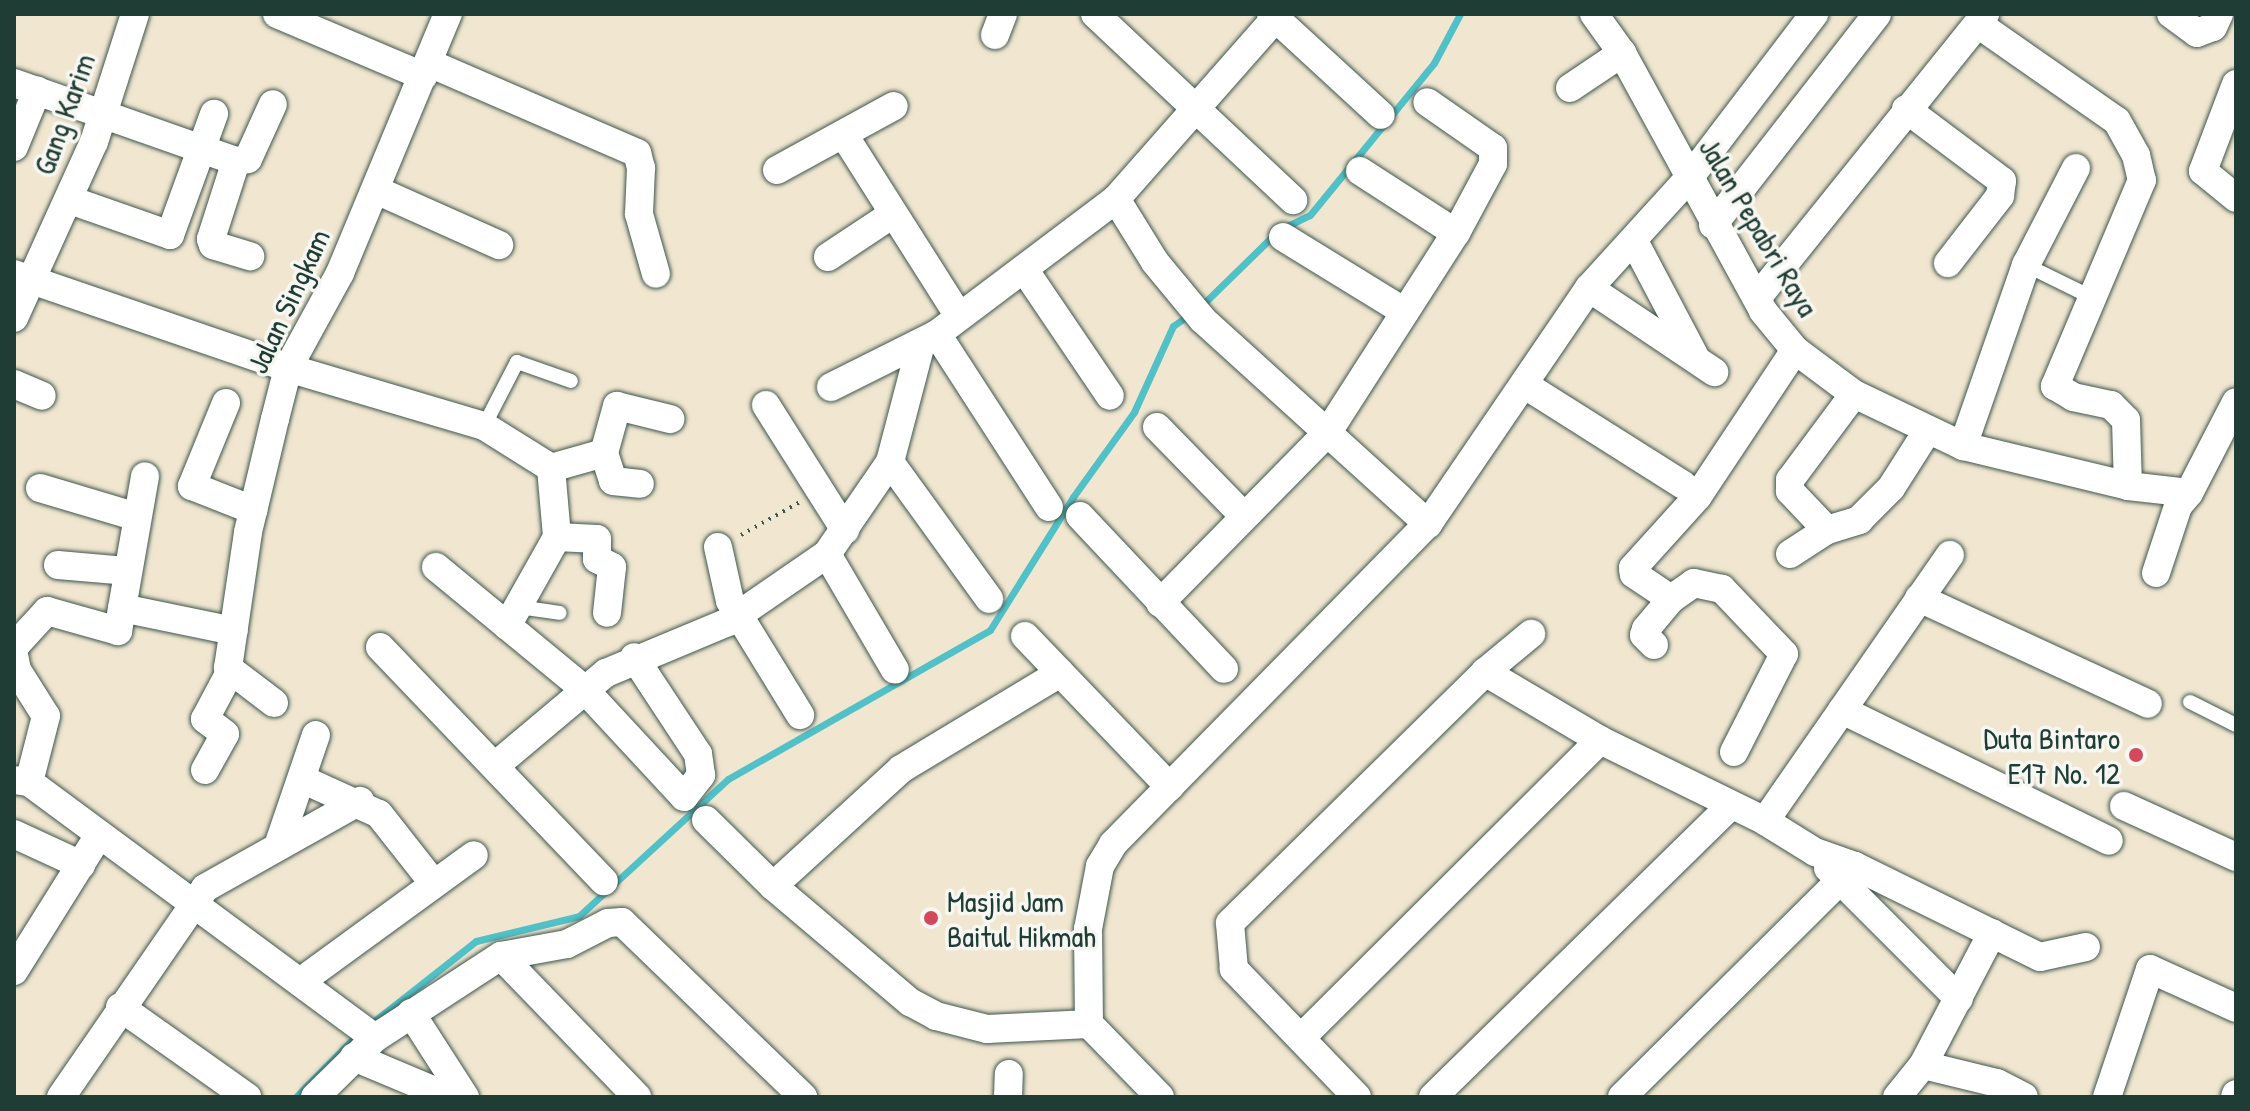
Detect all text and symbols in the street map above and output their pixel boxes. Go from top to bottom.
street label: Gang Karim [26,49,102,179]
street label: Jalan Pepabri Raya [1692,131,1826,323]
street label: Jalan Singkam [239,223,337,379]
place label: Duta Bintaro E17 No. 12 [1984,720,2120,790]
marker: Duta Bintaro E17 No. 12 [2127,746,2145,764]
place label: Masjid Jam Baitul Hikmah [947,883,1096,954]
marker: Masjid Jam Baitul Hikmah [922,909,940,927]

